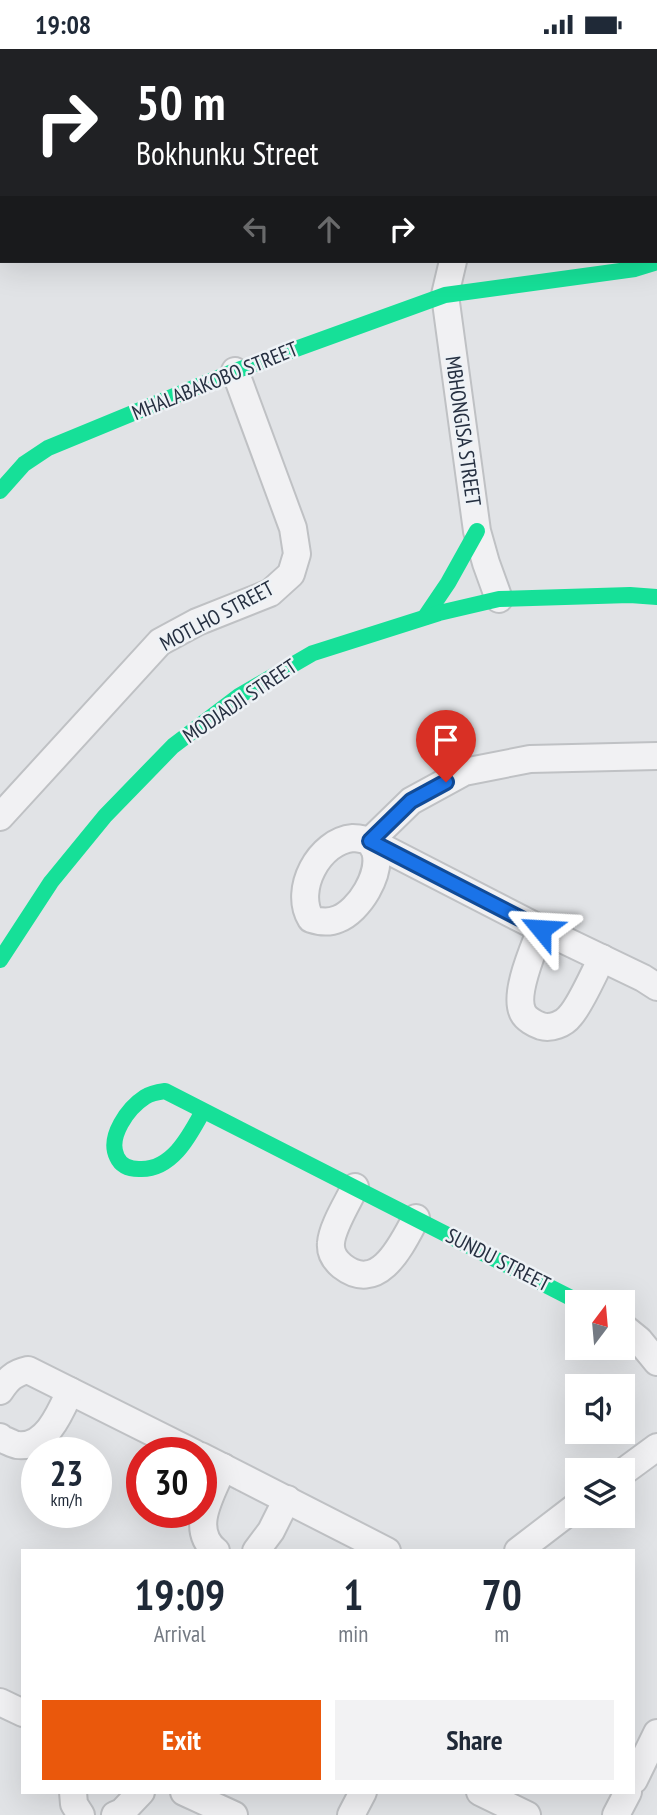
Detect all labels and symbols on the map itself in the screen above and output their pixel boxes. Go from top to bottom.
street label: MHALABAKOBO STREET [128,335,302,426]
street label: MBHONGISA STREET [440,354,487,508]
street label: MOTLHO STREET [155,574,279,657]
street label: MODJADJI STREET [177,652,302,749]
pin [416,710,476,782]
position arrow [504,892,578,966]
street label: SUNDU STREET [442,1222,555,1298]
north arrow [565,1290,635,1360]
speed limit sign: 30 [126,1437,217,1528]

